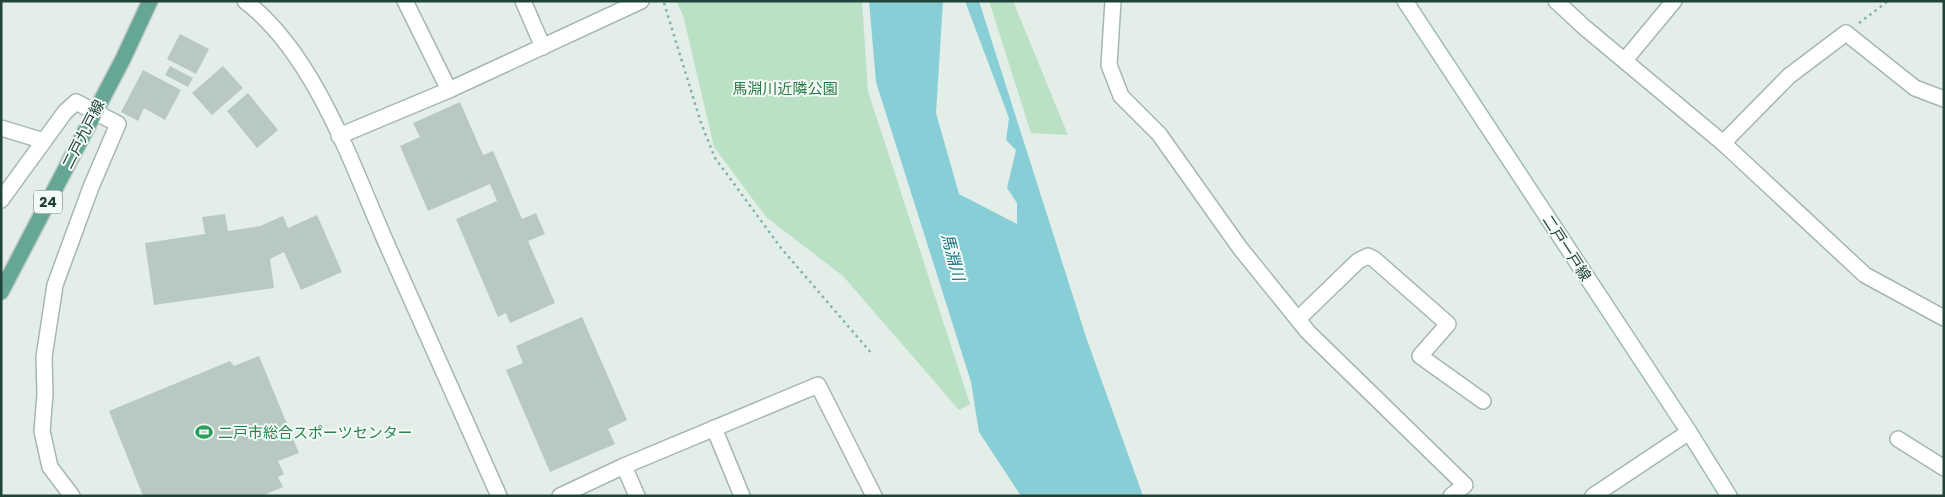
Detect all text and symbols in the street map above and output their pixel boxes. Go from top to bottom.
park label: 馬淵川近隣公園 [732,78,838,99]
street label: 二戸九戸線 [57,96,109,172]
road number: 24 [34,190,62,213]
street label: 二戸一戸線 [1538,211,1596,285]
water label: 馬淵川 [936,231,971,285]
sports icon: 二戸市総合スポーツセンター [194,422,214,442]
place label: 二戸市総合スポーツセンター [218,422,413,443]

